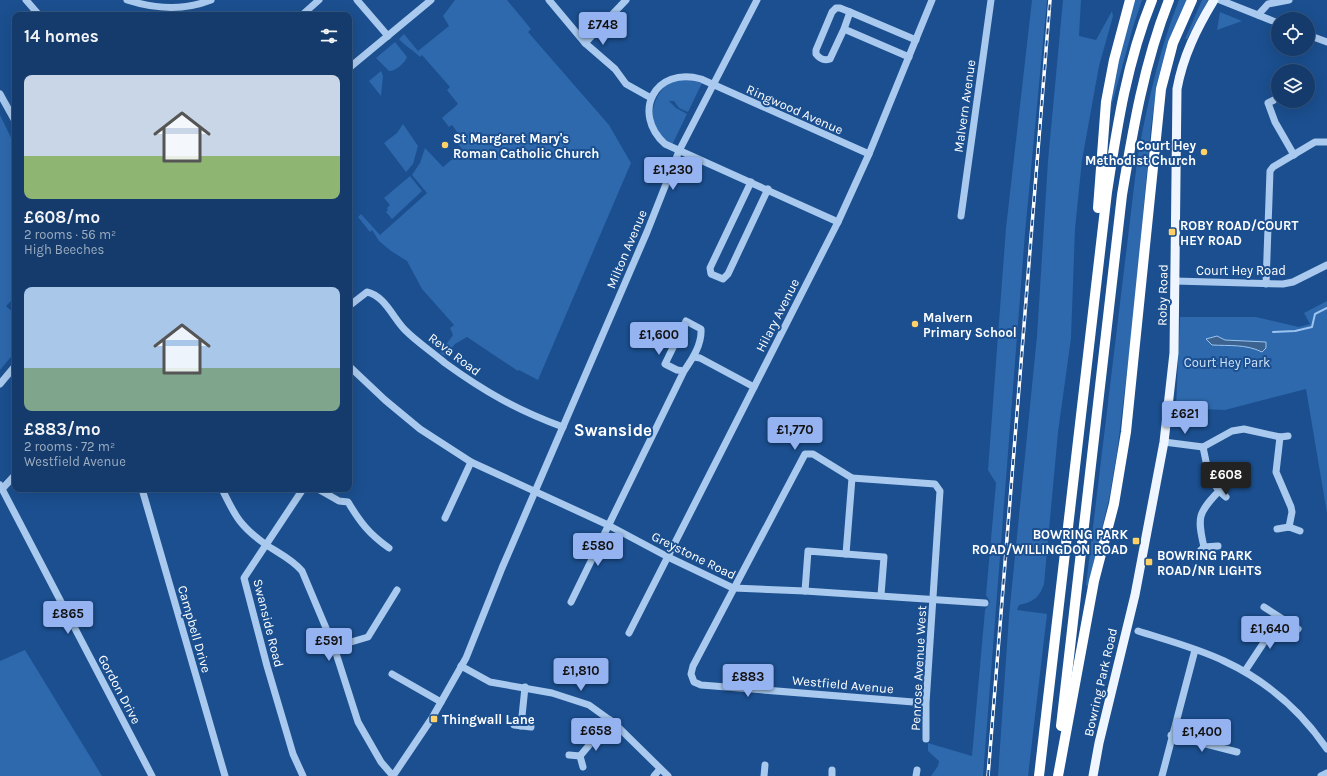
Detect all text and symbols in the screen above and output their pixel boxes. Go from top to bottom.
pin: £748 [579,12,627,46]
map controls [1271,12,1315,108]
button: locate [1271,12,1315,56]
text: £748 [588,17,618,32]
icon: filters [318,25,340,47]
text: 14 homes [24,26,99,46]
street label: Malvern Avenue [951,58,978,153]
button: layers [1271,64,1315,108]
street label: Ringwood Avenue [744,81,846,138]
icon: home [146,101,218,173]
place label: St Margaret Mary's Roman Catholic Church [453,131,599,161]
place label: Court Hey Methodist Church [1085,138,1196,168]
marker: St Margaret Mary's Roman Catholic Church [440,140,450,150]
marker: Court Hey Methodist Church [1199,147,1209,157]
pin: £1,230 [640,157,706,191]
text: £1,230 [653,162,693,177]
text: £608/mo [24,207,100,227]
street label: Milton Avenue [603,207,650,291]
place label: ROBY ROAD/COURT HEY ROAD [1180,218,1298,248]
text: 2 rooms · 56 m² [24,227,116,242]
marker: ROBY ROAD/COURT HEY ROAD [1167,227,1177,237]
text: High Beeches [24,242,104,257]
street label: Court Hey Road [1196,263,1286,278]
street label: Roby Road [1154,264,1171,326]
street label: Hilary Avenue [753,276,802,354]
place label: Malvern Primary School [923,310,1017,340]
icon: home [146,313,218,385]
marker: Malvern Primary School [910,319,920,329]
pin: £1,600 [626,322,692,356]
text: £1,600 [639,327,679,342]
street label: Reva Road [426,330,484,379]
park label: Court Hey Park [1184,355,1270,370]
pin: £621 [1161,401,1209,435]
text: £621 [1171,406,1199,421]
pin: £1,770 [762,417,828,451]
text: £883/mo [24,419,101,439]
district label: Swanside [574,420,652,440]
text: £1,770 [777,422,813,437]
text: 2 rooms · 72 m² [24,439,115,454]
text: Westfield Avenue [24,454,126,469]
pin: £608 [1202,462,1250,496]
text: £608 [1210,467,1242,482]
place label: BOWRING PARK ROAD/WILLINGDON ROAD [972,527,1128,557]
street label: Greystone Road [649,529,738,582]
pin: £580 [574,533,622,567]
marker: BOWRING PARK ROAD/WILLINGDON ROAD [1131,536,1141,546]
text: £580 [582,538,614,553]
place label: BOWRING PARK ROAD/NR LIGHTS [1157,548,1262,578]
marker: BOWRING PARK ROAD/NR LIGHTS [1144,557,1154,567]
street label: Swanside Road [250,577,287,669]
street label: Campbell Drive [175,584,214,675]
pin: £865 [44,601,92,635]
street label: Penrose Avenue West [908,605,929,731]
text: £865 [52,606,84,621]
pin: £1,640 [1237,616,1303,650]
text: £1,640 [1250,621,1290,636]
street label: Bowring Park Road [1081,626,1120,738]
pin: £591 [305,628,353,662]
text: £591 [315,633,343,648]
street label: Gordon Drive [95,652,144,727]
pin: £1,810 [548,658,614,692]
text: £1,810 [562,663,600,678]
pin: £883 [724,664,772,698]
text: £883 [732,669,764,684]
street label: Westfield Avenue [792,673,895,696]
place label: Thingwall Lane [442,712,535,727]
marker: Thingwall Lane [429,714,439,724]
pin: £658 [572,718,620,752]
pin: £1,400 [1169,719,1235,753]
text: £658 [580,723,612,738]
text: £1,400 [1182,724,1222,739]

